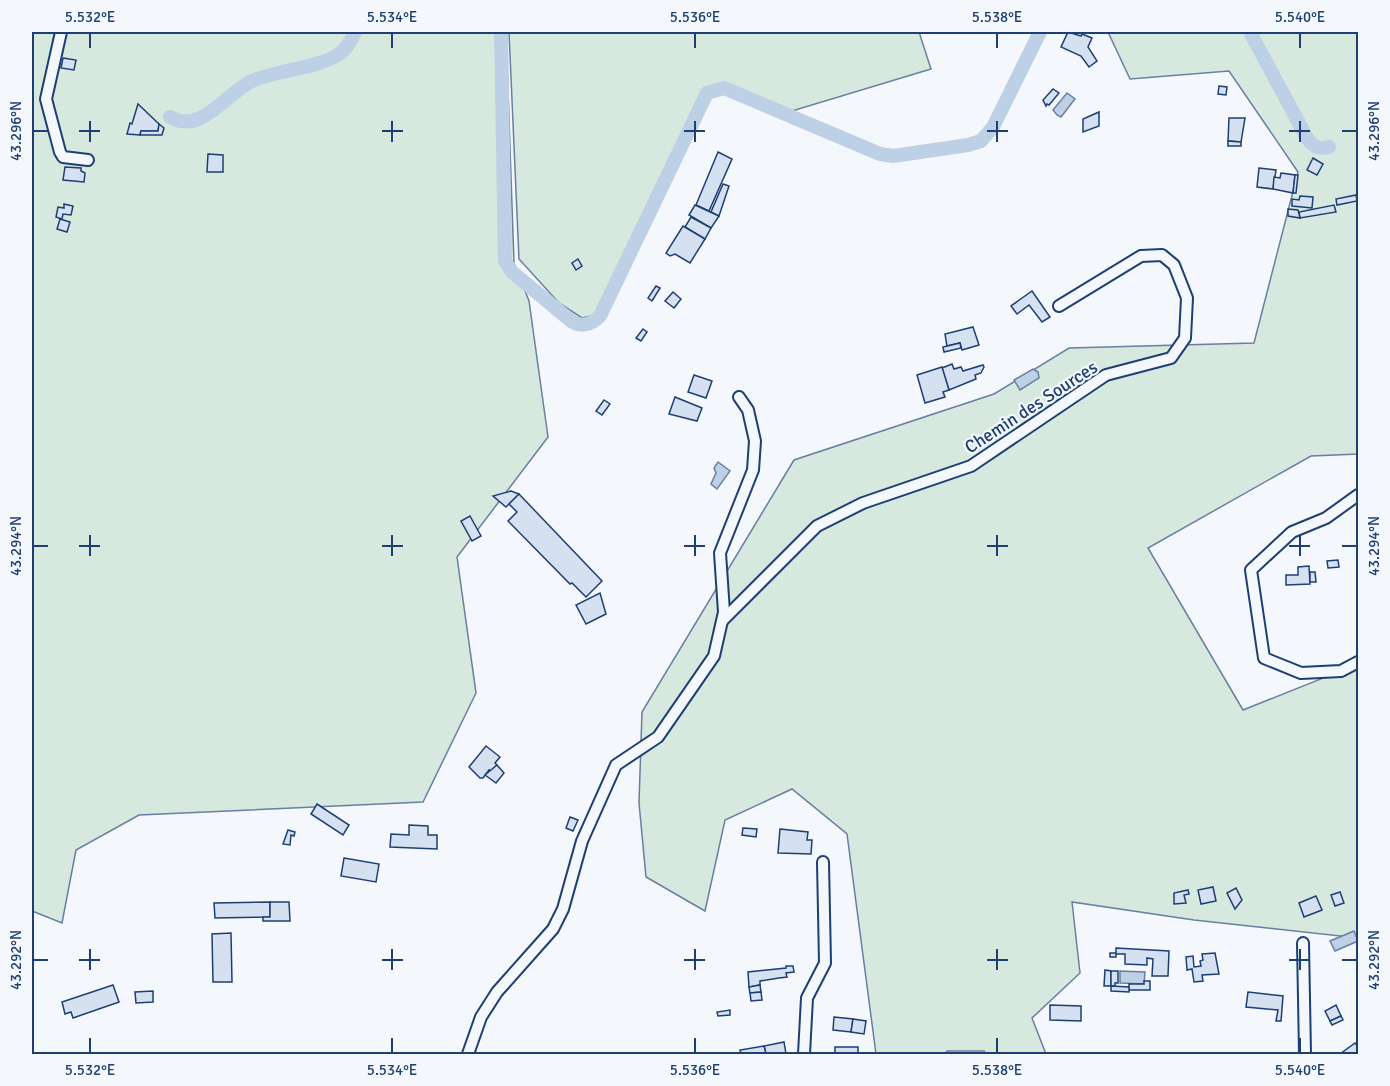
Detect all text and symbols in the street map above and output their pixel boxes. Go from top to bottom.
text: 5.532°E [65,8,115,26]
text: 5.534°E [367,8,417,26]
text: 5.536°E [670,8,720,26]
text: 5.538°E [972,8,1022,26]
text: 5.540°E [1275,8,1325,26]
text: 43.296°N [7,101,25,161]
text: 43.296°N [1365,101,1383,161]
street label: Chemin des Sources [961,356,1102,458]
text: 43.294°N [7,516,25,576]
text: 43.294°N [1365,516,1383,576]
text: 43.292°N [7,930,25,990]
text: 43.292°N [1365,930,1383,990]
text: 5.532°E [65,1061,115,1079]
text: 5.534°E [367,1061,417,1079]
text: 5.536°E [670,1061,720,1079]
text: 5.538°E [972,1061,1022,1079]
text: 5.540°E [1275,1061,1325,1079]

